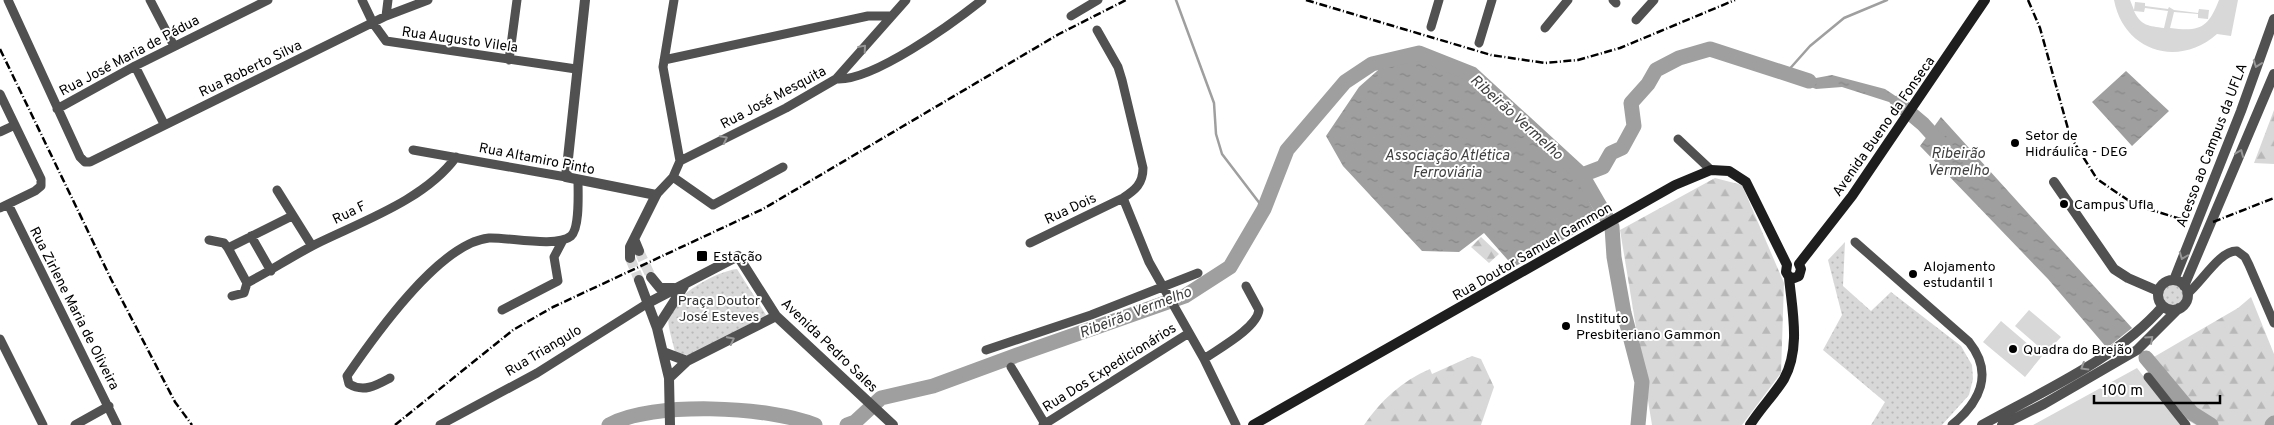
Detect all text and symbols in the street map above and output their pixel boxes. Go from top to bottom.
street label: Rua José Maria de Pádua [57,12,203,101]
street label: Rua Augusto Vilela [401,24,519,57]
street label: Rua Roberto Silva [197,37,305,102]
one-way arrow [857,44,866,53]
street label: Avenida Bueno da Fonseca [1829,54,1939,200]
one-way arrow [2253,60,2263,68]
street label: Acesso ao Campus da UFLA [2173,61,2252,230]
street label: Rua José Mesquita [718,63,829,133]
water label: Ribeirão Vermelho [1466,71,1566,165]
place label: Setor de Hidráulica - DEG [2025,128,2128,161]
one-way arrow [719,135,728,145]
marker: Setor de Hidráulica - DEG [2009,137,2021,149]
street label: Rua Altamiro Pinto [477,140,596,179]
water label: Ribeirão Vermelho [1927,145,1989,181]
water label: Associação Atlética Ferroviária [1385,147,1510,183]
one-way arrow [2234,149,2245,158]
street label: Rua Dois [1042,190,1099,229]
place label: Campus Ufla [2074,197,2154,214]
street label: Rua F [330,198,369,229]
marker: Campus Ufla [2058,198,2070,210]
street label: Rua Doutor Samuel Gammon [1450,200,1616,305]
street label: Rua Zirlene Maria de Oliveira [25,224,122,393]
marker: Estação [695,249,709,263]
place label: Estação [713,249,763,266]
one-way arrow [2179,251,2190,260]
place label: Alojamento estudantil 1 [1923,259,1996,292]
marker: Alojamento estudantil 1 [1907,268,1919,280]
water label: Ribeirão Vermelho [1077,283,1194,344]
park label: Praça Doutor José Esteves [678,293,761,326]
street label: Avenida Pedro Sales [777,296,881,397]
place label: Instituto Presbiteriano Gammon [1576,311,1721,344]
street label: Rua Dos Expedicionários [1040,320,1180,416]
marker: Instituto Presbiteriano Gammon [1560,320,1572,332]
street label: Rua Triangulo [503,322,585,381]
one-way arrow [725,336,734,346]
one-way arrow [2144,336,2153,345]
place label: Quadra do Brejão [2023,342,2132,359]
marker: Quadra do Brejão [2007,343,2019,355]
one-way arrow [2080,361,2089,371]
scale bar [2094,372,2220,404]
text: 100 m [2102,382,2143,401]

